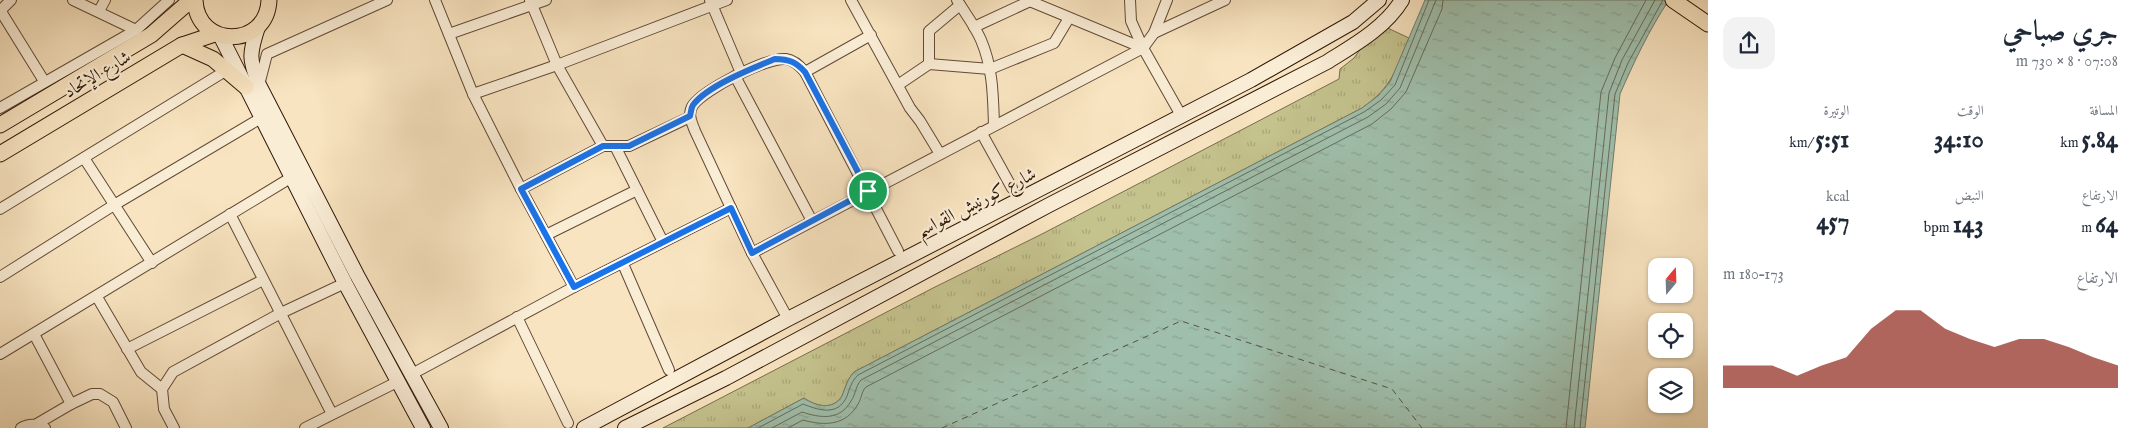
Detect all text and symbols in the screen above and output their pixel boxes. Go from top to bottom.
text: جري صباحي [2003,15,2118,50]
button: share [1723,17,1775,69]
street label: شارع الإتحاد [60,46,137,106]
text: 07:08 · 8 × 730 m [2016,52,2118,72]
text: الوتيرة [1824,102,1849,120]
text: الوقت [1957,102,1984,120]
text: المسافة [2089,102,2118,120]
text: 5:51 [1815,124,1849,156]
text: 34:10 [1934,124,1984,156]
text: 5.84 [2082,124,2118,156]
text: /km [1789,134,1815,152]
text: km [2060,134,2082,152]
street label: شارع كورنيش القواسم [913,163,1043,248]
pin [847,170,889,212]
icon: arrive [854,177,882,205]
text: النبض [1955,187,1984,205]
text: الارتفاع [2082,187,2118,205]
text: kcal [1826,188,1849,206]
text: 457 [1816,206,1849,238]
text: 143 [1953,209,1984,241]
text: 64 [2095,209,2118,241]
text: bpm [1924,219,1953,237]
text: m [2081,219,2095,237]
north arrow [1648,258,1692,302]
map controls [1648,258,1693,413]
text: 173–180 m [1723,265,1784,285]
text: الارتفاع [2076,269,2118,289]
button: locate [1648,313,1693,358]
button: layers [1648,368,1693,413]

